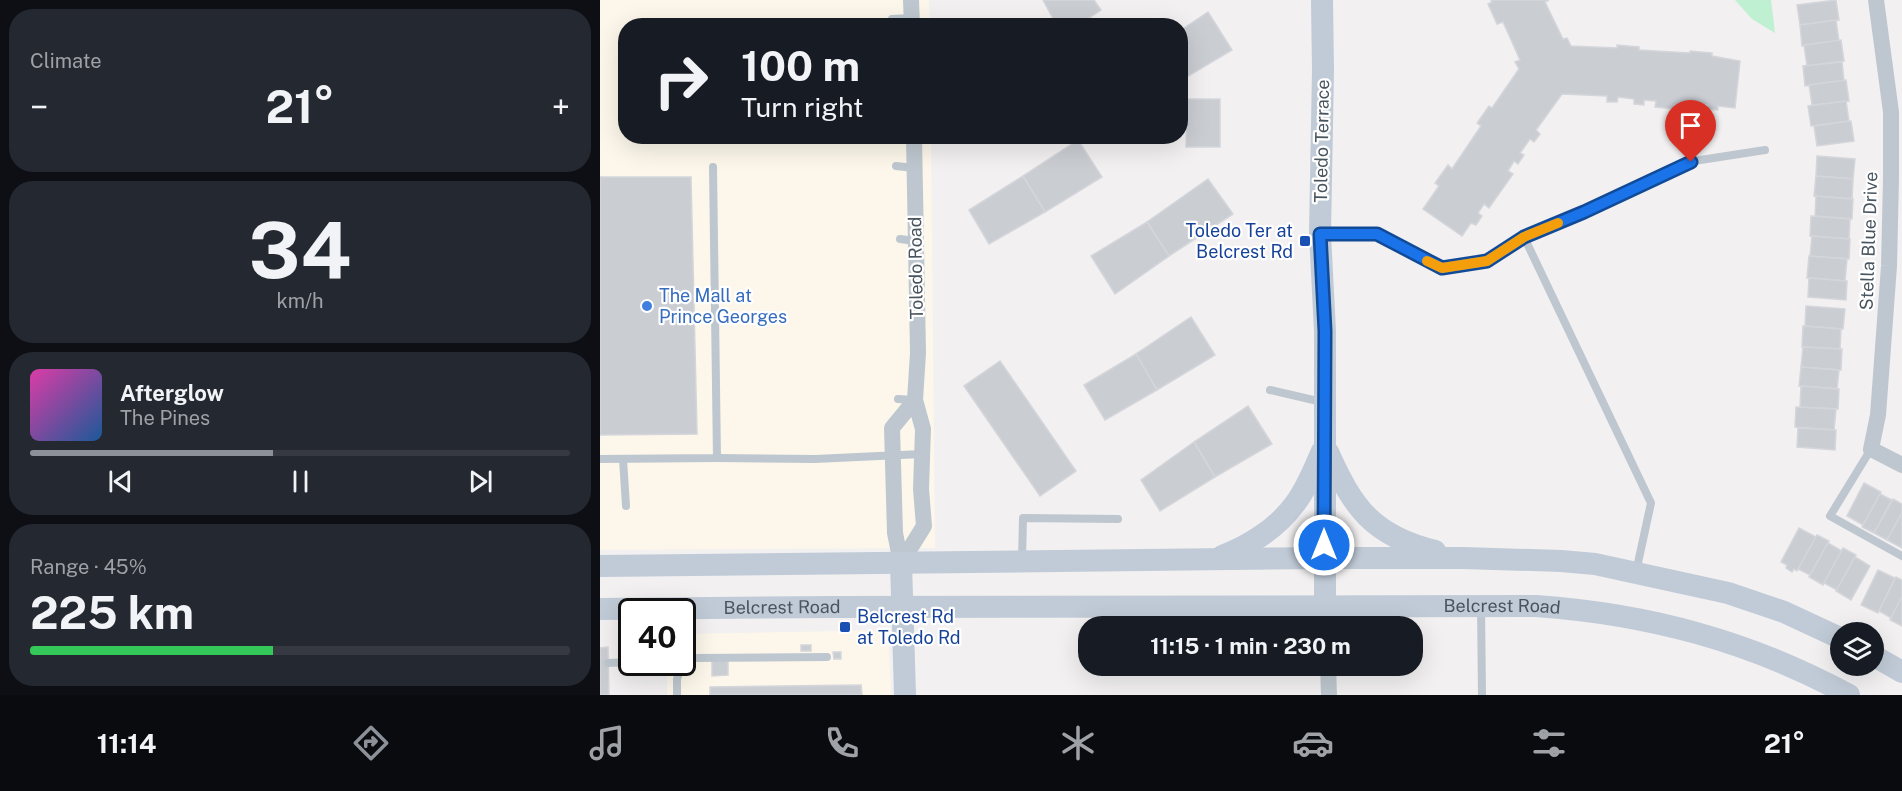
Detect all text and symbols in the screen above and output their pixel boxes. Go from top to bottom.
text: 100 m [741,41,860,90]
icon: right [642,42,720,120]
text: Climate [30,49,102,73]
street label: Toledo Terrace [1310,79,1333,203]
text: 21° [265,80,335,133]
text: − [30,88,48,126]
text: + [552,88,570,126]
text: Turn right [741,91,864,123]
pin [1665,100,1716,162]
icon: arrive [1674,109,1707,142]
street label: Stella Blue Drive [1856,171,1881,311]
text: 34 [249,204,351,296]
street label: Toledo Road [904,217,927,319]
place label: Toledo Ter at Belcrest Rd [1185,220,1293,262]
marker: Toledo Ter at Belcrest Rd [1298,234,1312,248]
place label: The Mall at Prince Georges [659,285,787,327]
text: km/h [276,289,324,313]
marker: The Mall at Prince Georges [640,299,654,313]
text: Afterglow [120,380,224,406]
text: The Pines [120,406,210,430]
icon: previous [104,465,137,498]
icon: pause [284,465,317,498]
icon: next [464,465,497,498]
position arrow [1292,513,1356,577]
text: Range · 45% [30,555,147,579]
text: 225 km [30,586,194,639]
street label: Belcrest Road [1443,595,1562,618]
street label: Belcrest Road [723,596,841,618]
speed limit sign: 40 [618,598,696,676]
place label: Belcrest Rd at Toledo Rd [857,606,961,648]
marker: Belcrest Rd at Toledo Rd [838,620,852,634]
map controls [1830,622,1884,676]
button: layers [1830,622,1884,676]
text: 11:15 · 1 min · 230 m [1150,633,1351,659]
icon: directions [350,722,392,764]
icon: music [586,722,628,764]
icon: phone [821,722,863,764]
icon: climate [1057,722,1099,764]
icon: car [1292,722,1334,764]
icon: filters [1528,722,1570,764]
text: 11:14 [97,727,156,759]
text: 21° [1764,727,1805,759]

